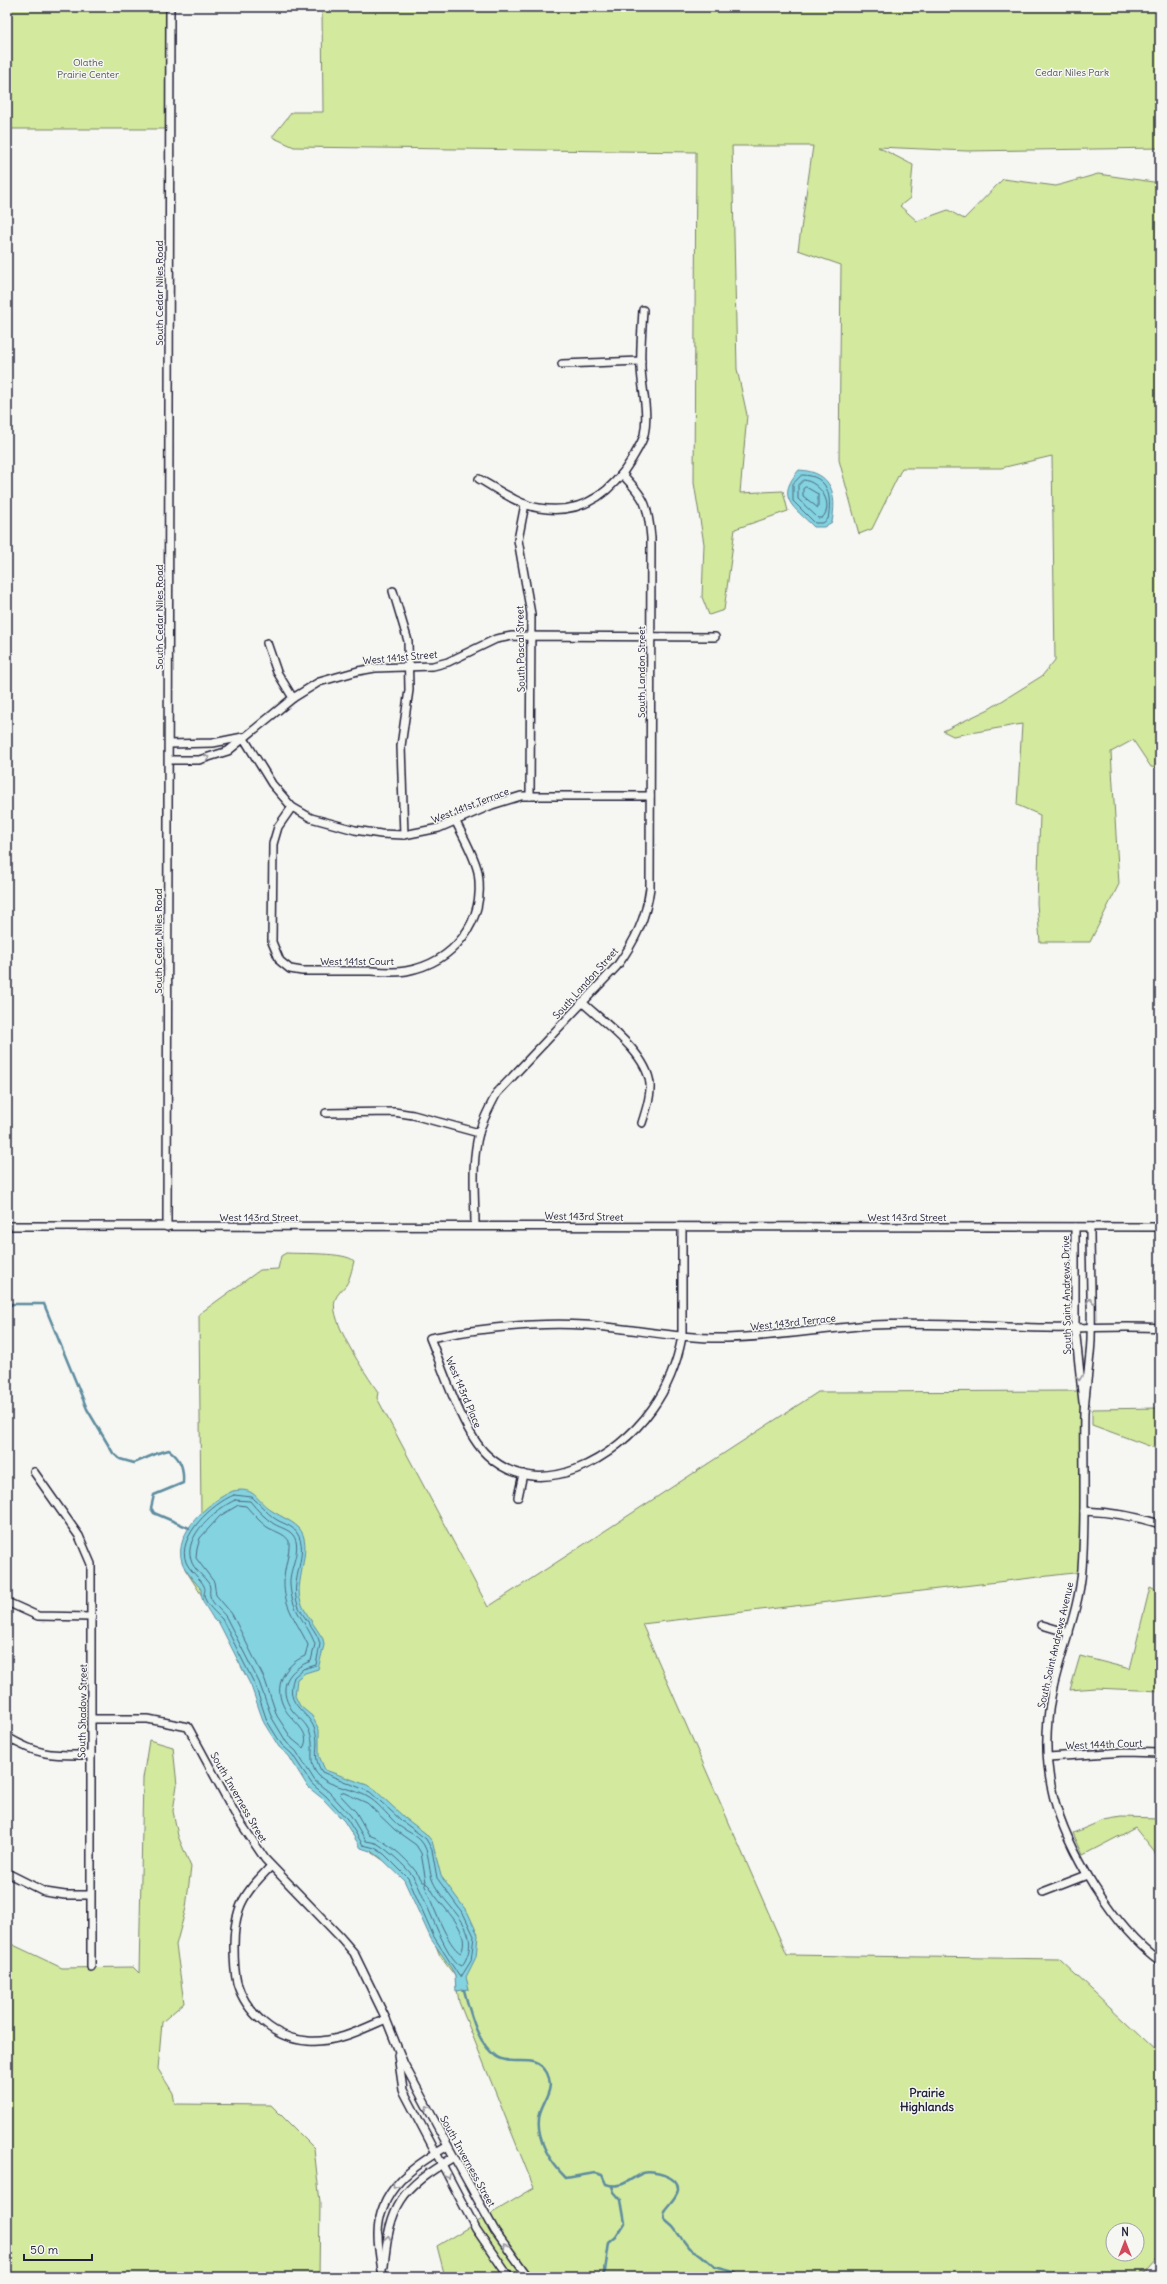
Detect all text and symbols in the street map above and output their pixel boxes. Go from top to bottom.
park label: Olathe Prairie Center [57,56,119,81]
park label: Cedar Niles Park [1035,66,1109,79]
street label: South Cedar Niles Road [153,240,166,346]
street label: South Cedar Niles Road [153,564,166,670]
street label: South Pascal Street [513,605,528,692]
street label: South Landon Street [635,625,648,718]
street label: West 141st Street [362,648,439,667]
one-way arrow [204,754,211,763]
street label: West 141st Terrace [429,785,511,826]
street label: South Cedar Niles Road [152,888,165,994]
street label: South Landon Street [550,944,621,1022]
street label: West 141st Court [320,955,394,968]
street label: West 143rd Street [545,1209,624,1224]
street label: West 143rd Street [220,1211,299,1224]
street label: West 143rd Street [868,1211,947,1224]
street label: South Saint Andrews Drive [1059,1235,1074,1355]
one-way arrow [1086,1298,1095,1304]
street label: West 143rd Terrace [750,1312,836,1333]
street label: West 143rd Place [443,1355,484,1430]
one-way arrow [1075,1375,1084,1381]
street label: South Saint Andrews Avenue [1035,1581,1076,1709]
street label: South Shadow Street [75,1663,90,1758]
street label: West 144th Court [1065,1737,1143,1752]
street label: South Inverness Street [207,1750,270,1845]
district label: Prairie Highlands [900,2085,954,2115]
one-way arrow [425,2105,432,2112]
street label: South Inverness Street [437,2113,498,2210]
one-way arrow [443,2172,451,2179]
one-way arrow [392,2182,400,2189]
north arrow [1105,2222,1145,2262]
text: N [1121,2225,1129,2239]
one-way arrow [383,2235,392,2241]
scale bar [24,2236,92,2262]
text: 50 m [30,2242,59,2257]
one-way arrow [503,2243,510,2250]

